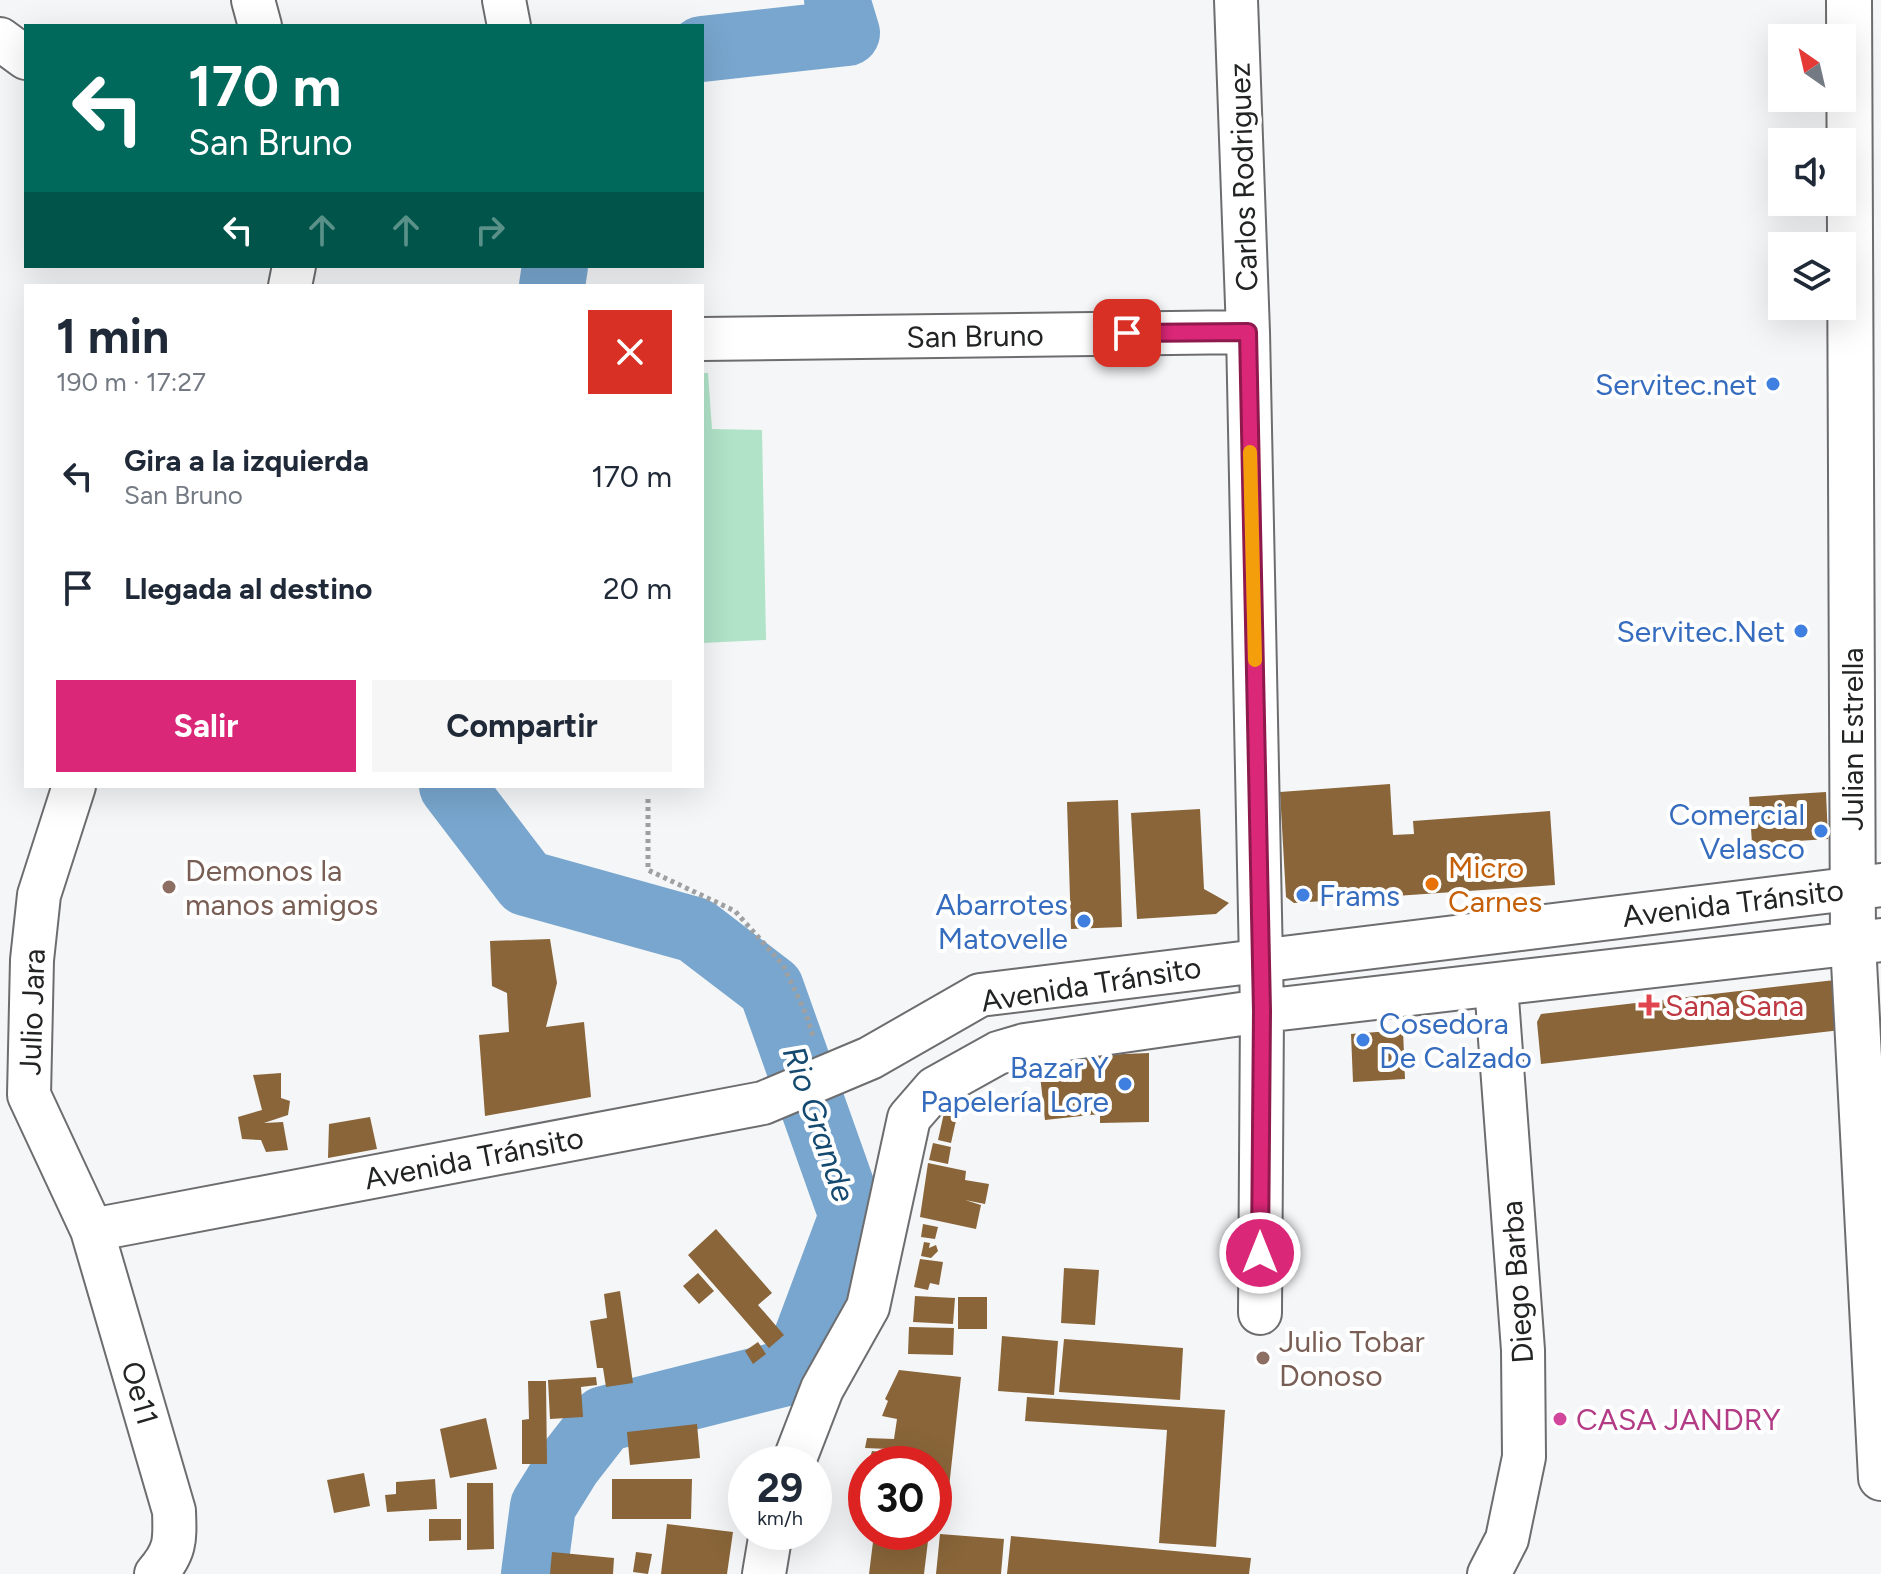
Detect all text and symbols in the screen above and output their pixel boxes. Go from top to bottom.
north arrow [1768,24,1856,112]
map controls [1768,24,1856,320]
text: 170 m [188,53,341,120]
icon: left [56,56,160,160]
street label: Carlos Rodriguez [1221,62,1265,292]
text: San Bruno [188,121,353,164]
button: sound [1768,128,1856,216]
icon: left [216,208,260,252]
icon: ahead [300,208,344,252]
icon: ahead [384,208,428,252]
icon: right [468,208,512,252]
button: layers [1768,232,1856,320]
pin [1093,299,1161,367]
text: 1 min [56,307,169,365]
button: close [588,310,672,394]
icon: arrive [1105,311,1149,355]
street label: San Bruno [906,316,1044,356]
text: 190 m · 17:27 [56,366,206,398]
place label: Servitec.net [1595,366,1757,403]
marker: Servitec.net [1764,375,1782,393]
text: Gira a la izquierda [124,442,369,479]
icon: left [56,454,100,498]
text: 170 m [591,458,672,495]
text: San Bruno [124,479,243,511]
icon: arrive [56,566,100,610]
text: Llegada al destino [124,570,372,607]
text: 20 m [603,570,672,607]
place label: Servitec.Net [1616,613,1785,650]
marker: Servitec.Net [1792,622,1810,640]
street label: Julian Estrella [1834,647,1871,831]
button: Salir [56,680,356,772]
button: Compartir [372,680,672,772]
place label: Comercial Velasco [1669,796,1805,867]
marker: Comercial Velasco [1812,822,1830,840]
place label: Micro Carnes [1448,849,1542,920]
place label: Demonos la manos amigos [185,852,378,923]
street label: Avenida Tránsito [1620,871,1846,935]
marker: Micro Carnes [1423,875,1441,893]
place label: Frams [1319,877,1400,914]
marker: Demonos la manos amigos [160,878,178,896]
place label: Abarrotes Matovelle [936,886,1068,957]
marker: Frams [1294,886,1312,904]
marker: Abarrotes Matovelle [1075,912,1093,930]
street label: Julio Jara [11,948,53,1076]
street label: Avenida Tránsito [978,948,1204,1020]
place label: Sana Sana [1665,987,1804,1024]
marker: Sana Sana [1640,996,1658,1014]
place label: Cosedora De Calzado [1379,1005,1532,1076]
marker: Cosedora De Calzado [1354,1031,1372,1049]
water label: Rio Grande [775,1041,863,1207]
place label: Bazar Y Papelería Lore [920,1049,1109,1120]
marker: Bazar Y Papelería Lore [1116,1075,1134,1093]
street label: Avenida Tránsito [361,1119,587,1197]
street label: Diego Barba [1493,1199,1541,1365]
position arrow [1218,1211,1302,1295]
place label: Julio Tobar Donoso [1279,1323,1425,1394]
marker: Julio Tobar Donoso [1254,1349,1272,1367]
street label: Oe11 [113,1357,167,1429]
place label: CASA JANDRY [1576,1401,1781,1438]
marker: CASA JANDRY [1551,1410,1569,1428]
speed limit sign: 30 [848,1446,952,1550]
text: 29 [757,1464,803,1512]
text: km/h [757,1506,803,1530]

